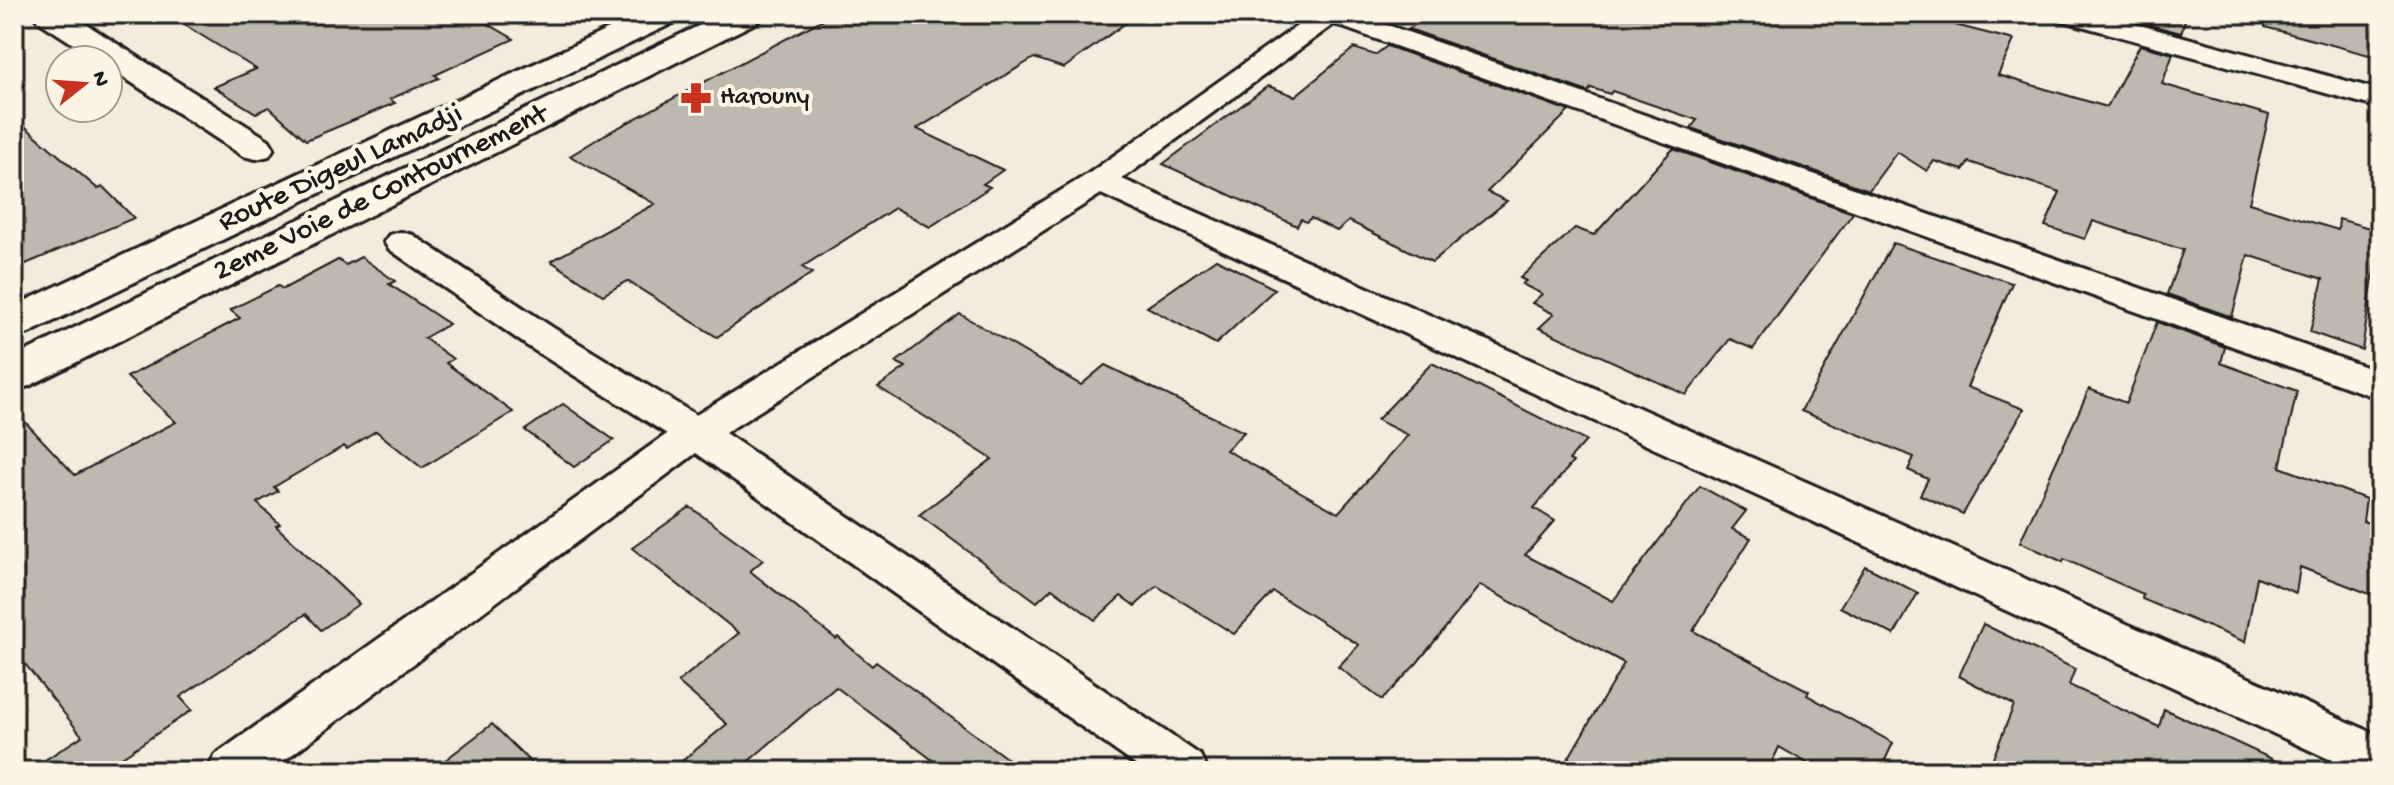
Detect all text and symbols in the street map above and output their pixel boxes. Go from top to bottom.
north arrow [44,44,124,124]
text: N [85,69,114,90]
pharmacy icon: Harouny [679,81,713,115]
place label: Harouny [720,83,810,114]
street label: 2eme Voie de Contournement [208,97,556,290]
street label: Route Digeul Lamadji [214,97,468,241]

